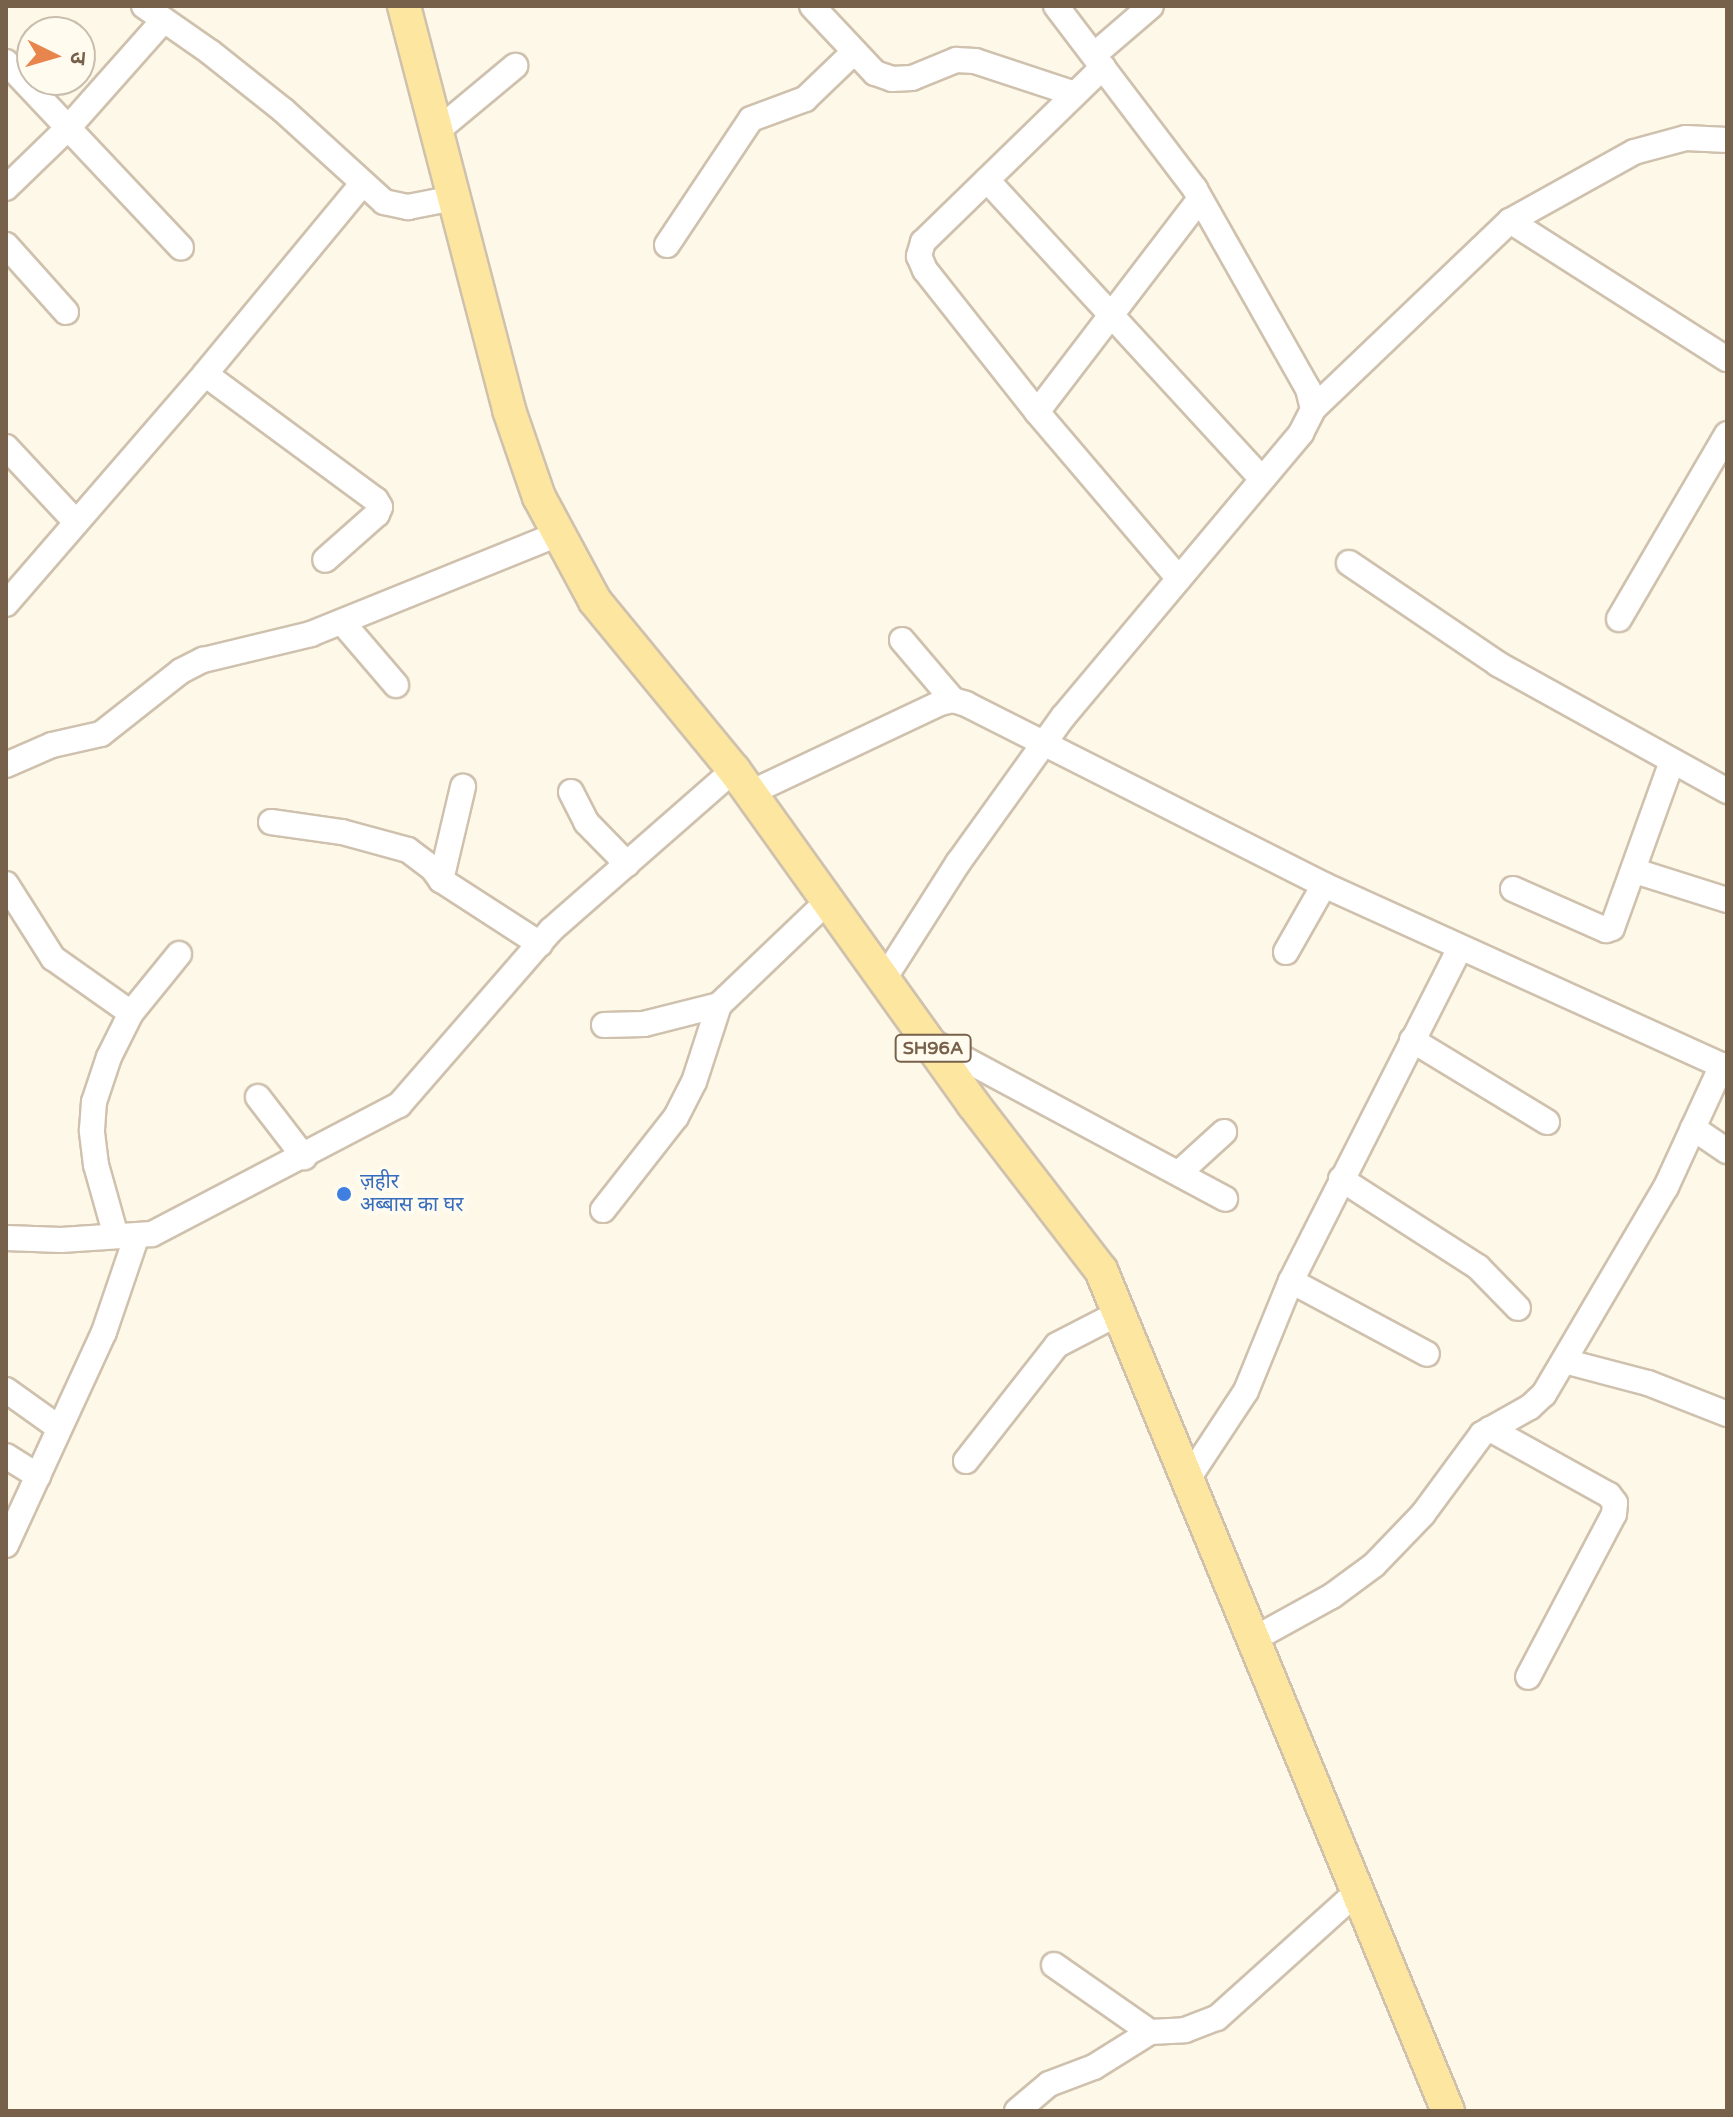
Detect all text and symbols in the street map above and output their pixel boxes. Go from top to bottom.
north arrow [16,16,96,96]
text: उ [64,50,91,65]
road number: SH96A [893,1034,973,1062]
place label: ज़हीर अब्बास का घर [360,1170,463,1217]
marker: ज़हीर अब्बास का घर [335,1185,353,1203]

